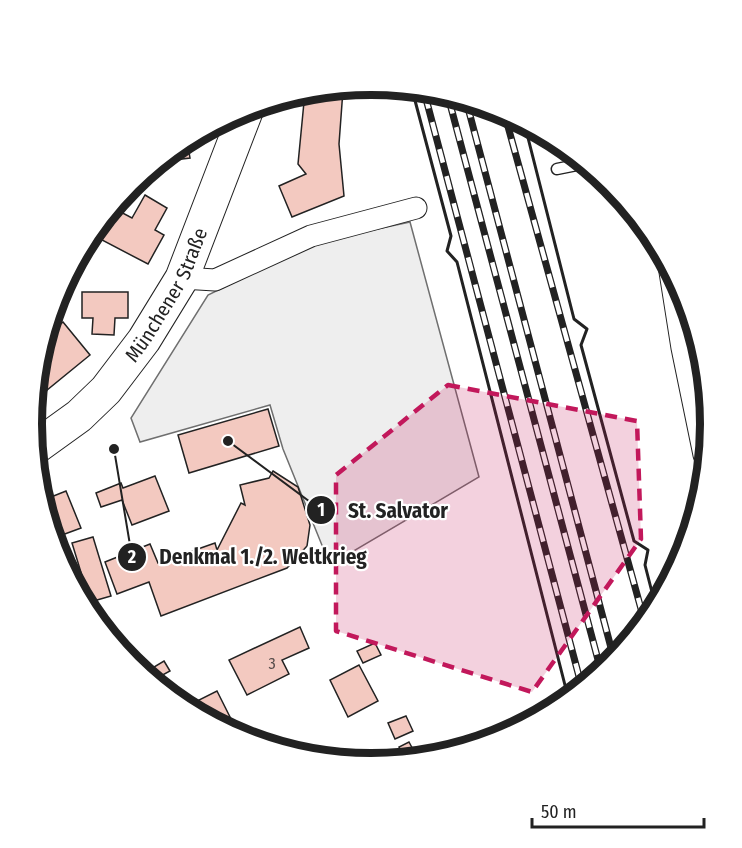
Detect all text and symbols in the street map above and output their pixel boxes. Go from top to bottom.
street label: Münchener Straße [120,224,212,366]
callout: St. Salvator [306,491,460,530]
text: St. Salvator [348,498,448,524]
text: 1 [317,499,325,521]
callout: Denkmal 1./2. Weltkrieg [117,537,378,576]
text: Denkmal 1./2. Weltkrieg [159,544,367,570]
text: 2 [127,546,136,568]
house number: 3 [268,654,276,673]
scale bar [532,791,704,829]
text: 50 m [541,801,577,823]

